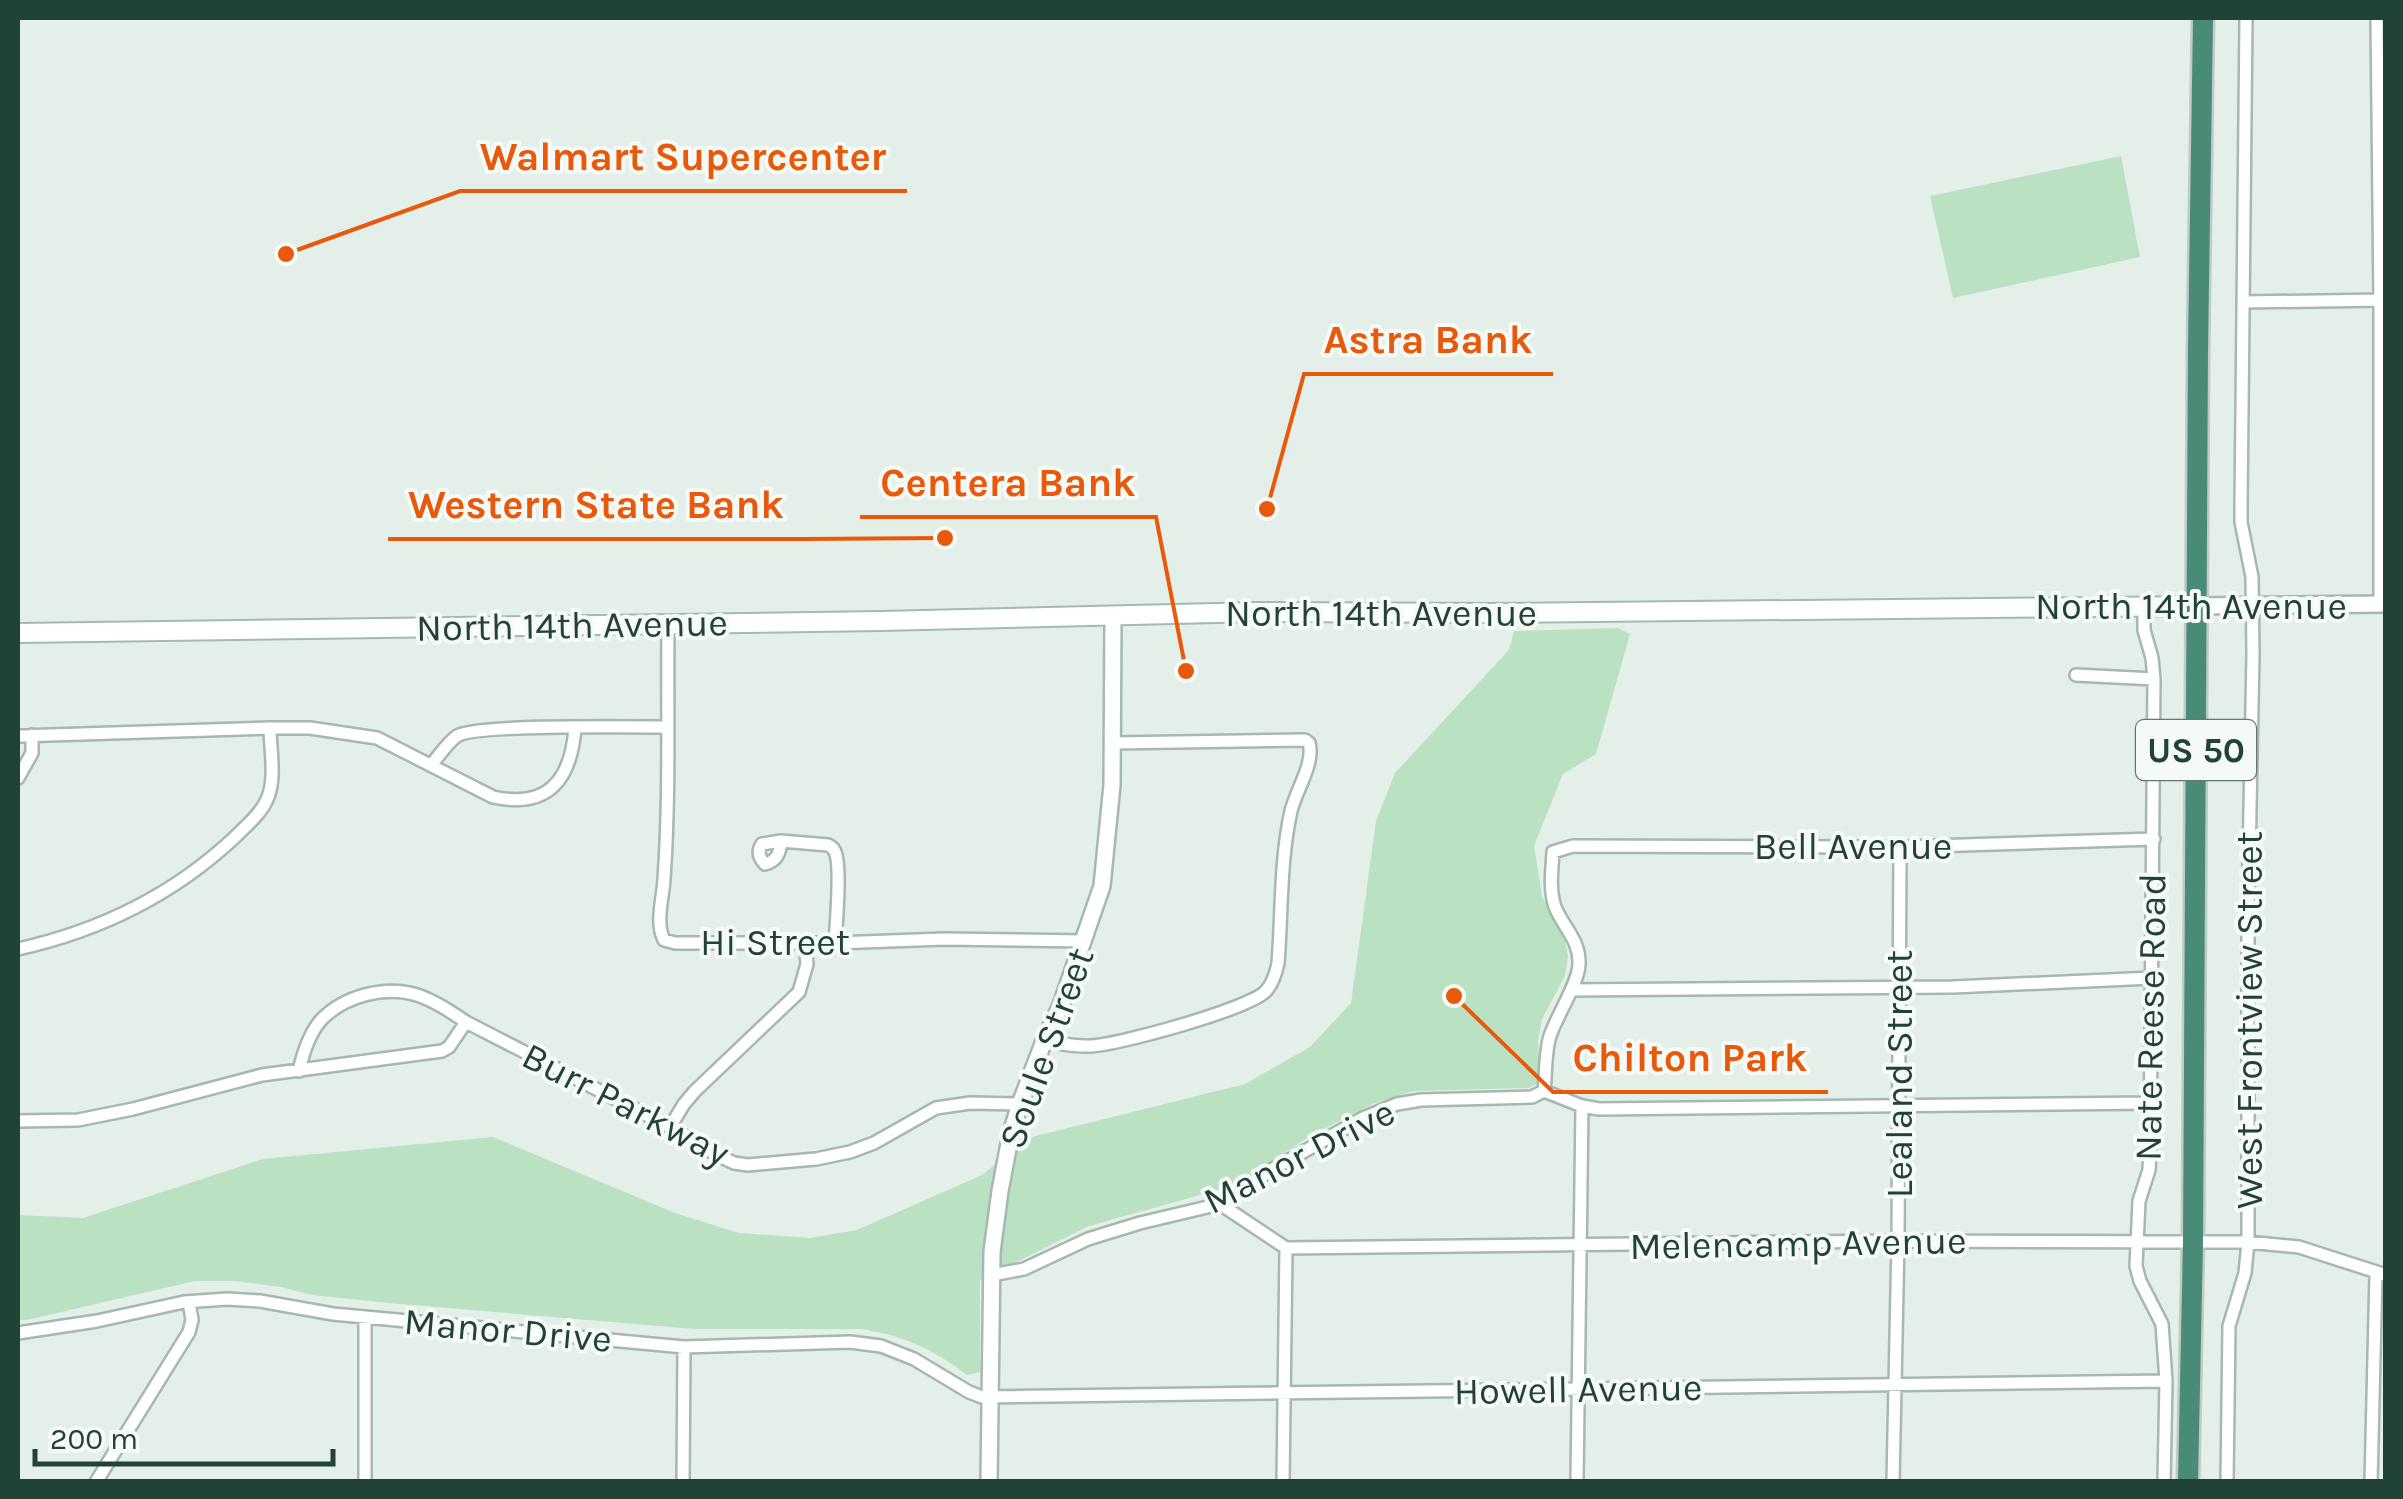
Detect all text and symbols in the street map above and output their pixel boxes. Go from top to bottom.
callout: Walmart Supercenter [460,121,907,191]
text: Walmart Supercenter [480,133,887,180]
callout: Astra Bank [1304,304,1553,374]
text: Astra Bank [1323,316,1533,363]
callout: Centera Bank [860,447,1156,517]
text: Centera Bank [880,459,1136,506]
callout: Western State Bank [388,469,804,539]
text: Western State Bank [408,481,784,528]
street label: North 14th Avenue [2035,584,2347,629]
street label: North 14th Avenue [1225,591,1537,636]
street label: North 14th Avenue [416,600,728,651]
road number: US 50 [2136,720,2256,780]
street label: Bell Avenue [1754,824,1952,869]
street label: West Frontview Street [2227,831,2272,1209]
street label: Nate Reese Road [2125,873,2176,1161]
street label: Hi Street [700,920,850,965]
street label: Soule Street [989,942,1104,1155]
street label: Lealand Street [1877,950,1922,1198]
callout: Chilton Park [1553,1022,1828,1092]
street label: Burr Parkway [515,1033,737,1176]
text: Chilton Park [1573,1034,1808,1081]
street label: Manor Drive [1196,1089,1402,1224]
street label: Melencamp Avenue [1629,1218,1967,1269]
street label: Manor Drive [402,1299,614,1362]
street label: Howell Avenue [1453,1365,1703,1414]
scale bar [35,1404,332,1466]
text: 200 m [50,1421,138,1457]

